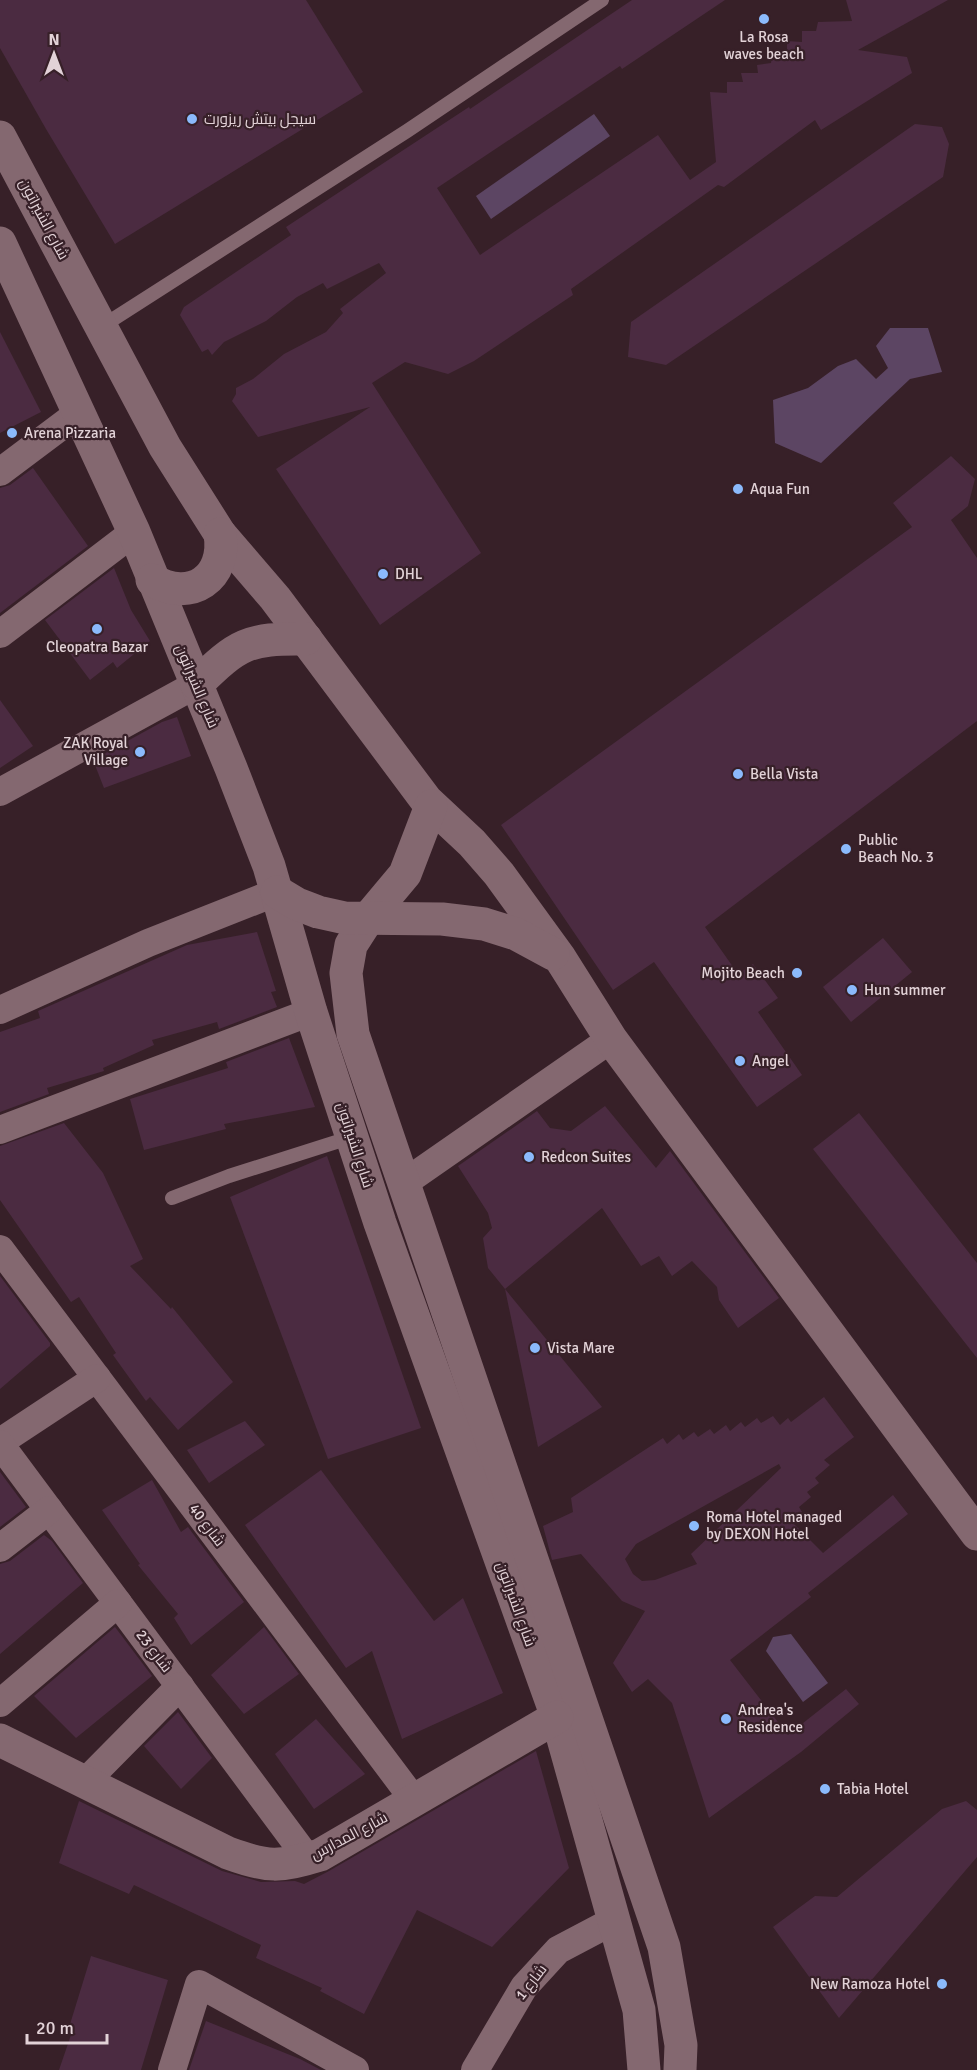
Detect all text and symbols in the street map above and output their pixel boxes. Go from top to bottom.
marker: La Rosa waves beach [757,12,771,26]
north arrow [24,24,84,84]
place label: La Rosa waves beach [724,28,804,63]
text: N [48,30,60,50]
place label: سيجل بيتش ريزورت [204,110,316,129]
marker: سيجل بيتش ريزورت [185,112,199,126]
street label: شارع الشيراتون [13,175,73,263]
place label: Arena Pizzaria [24,424,116,442]
marker: Arena Pizzaria [5,426,19,440]
place label: Aqua Fun [750,480,810,498]
marker: Aqua Fun [731,482,745,496]
place label: DHL [395,565,423,583]
marker: DHL [376,567,390,581]
marker: Cleopatra Bazar [90,622,104,636]
place label: Cleopatra Bazar [46,638,149,656]
street label: شارع الشيراتون [169,642,223,731]
place label: ZAK Royal Village [63,734,128,769]
marker: ZAK Royal Village [133,745,147,759]
place label: Bella Vista [750,765,818,783]
marker: Bella Vista [731,767,745,781]
place label: Public Beach No. 3 [858,831,934,866]
marker: Public Beach No. 3 [839,842,853,856]
place label: Mojito Beach [701,964,785,982]
marker: Mojito Beach [790,966,804,980]
place label: Hun summer [864,981,946,999]
marker: Hun summer [845,983,859,997]
place label: Angel [752,1052,789,1070]
marker: Angel [733,1054,747,1068]
street label: شارع الشيراتون [331,1100,377,1191]
place label: Redcon Suites [541,1148,632,1166]
marker: Redcon Suites [522,1150,536,1164]
place label: Vista Mare [547,1339,615,1357]
marker: Vista Mare [528,1341,542,1355]
street label: شارع 40 [184,1500,229,1551]
place label: Roma Hotel managed by DEXON Hotel [706,1508,842,1543]
marker: Roma Hotel managed by DEXON Hotel [687,1519,701,1533]
street label: شارع الشيراتون [490,1559,540,1650]
street label: شارع 23 [131,1626,176,1677]
place label: Andrea's Residence [738,1701,803,1736]
marker: Andrea's Residence [719,1712,733,1726]
place label: Tabia Hotel [837,1780,909,1798]
marker: Tabia Hotel [818,1782,832,1796]
street label: شارع المدارس [307,1808,392,1866]
street label: شارع 1 [511,1961,552,2005]
place label: New Ramoza Hotel [810,1975,930,1993]
marker: New Ramoza Hotel [935,1977,949,1991]
scale bar [27,2007,106,2045]
text: 20 m [36,2017,74,2039]

